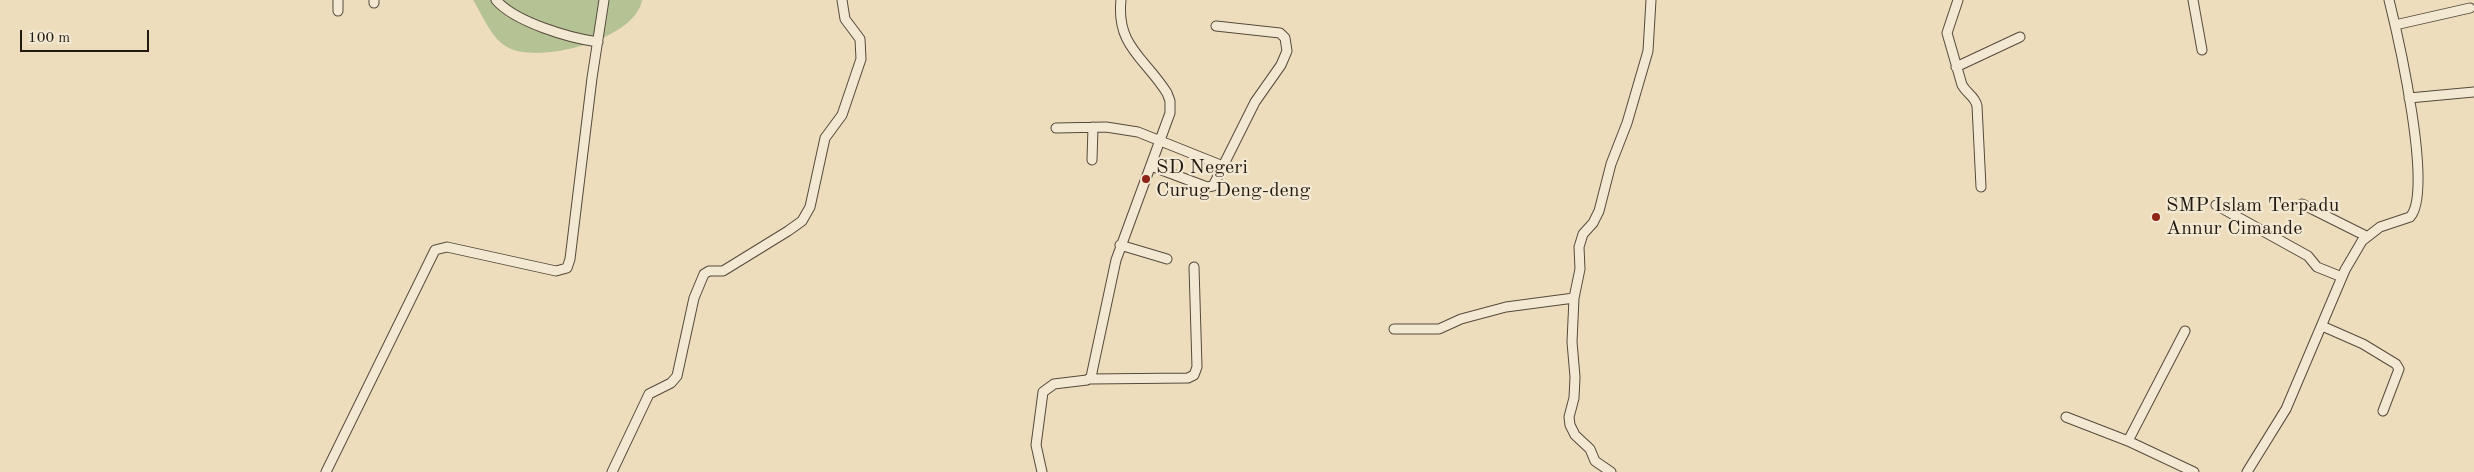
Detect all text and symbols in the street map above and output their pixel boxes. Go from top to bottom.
scale bar [22,20,151,52]
text: 100 m [28,31,70,46]
place label: SD Negeri Curug Deng-deng [1156,156,1310,203]
marker: SD Negeri Curug Deng-deng [1140,173,1152,185]
place label: SMP Islam Terpadu Annur Cimande [2166,194,2339,241]
marker: SMP Islam Terpadu Annur Cimande [2150,211,2162,223]

